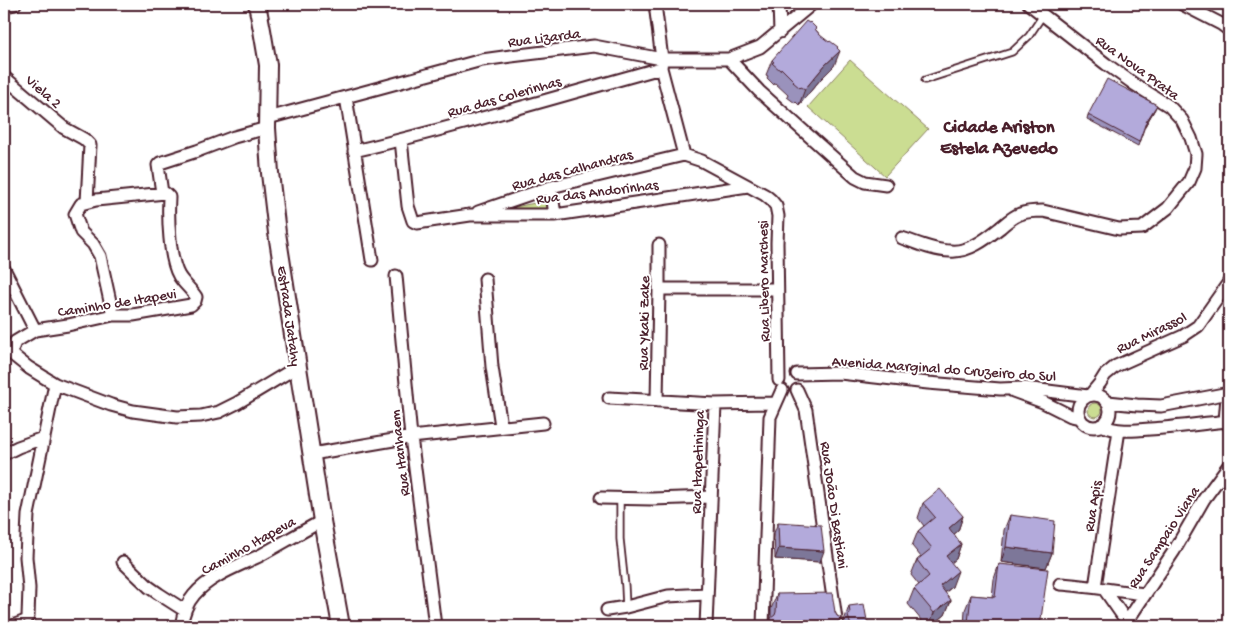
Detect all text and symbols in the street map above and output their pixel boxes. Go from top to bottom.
street label: Rua Lizarda [507,26,582,52]
street label: Rua Nova Prata [1091,32,1183,105]
street label: Viela 2 [20,71,64,113]
street label: Rua das Colerinhas [446,73,564,123]
district label: Cidade Ariston Estela Azevedo [940,118,1058,160]
street label: Rua das Calhandras [510,146,635,196]
street label: Rua das Andorinhas [535,176,660,209]
street label: Rua Libero Marchesi [755,220,775,342]
street label: Estrada Jatahy [272,265,304,368]
street label: Rua Ykaki Zake [635,275,655,371]
street label: Caminho de Itapevi [57,286,178,322]
street label: Rua Mirassol [1114,309,1190,359]
street label: Avenida Marginal do Cruzeiro do Sul [831,353,1057,387]
street label: Rua Itanhaem [387,408,415,497]
street label: Rua Itapetininga [688,409,710,514]
street label: Rua João Di Bastiani [815,440,851,570]
street label: Rua Apis [1081,479,1107,533]
street label: Rua Sampaio Viana [1125,483,1205,593]
street label: Caminho Itapeva [199,513,300,580]

